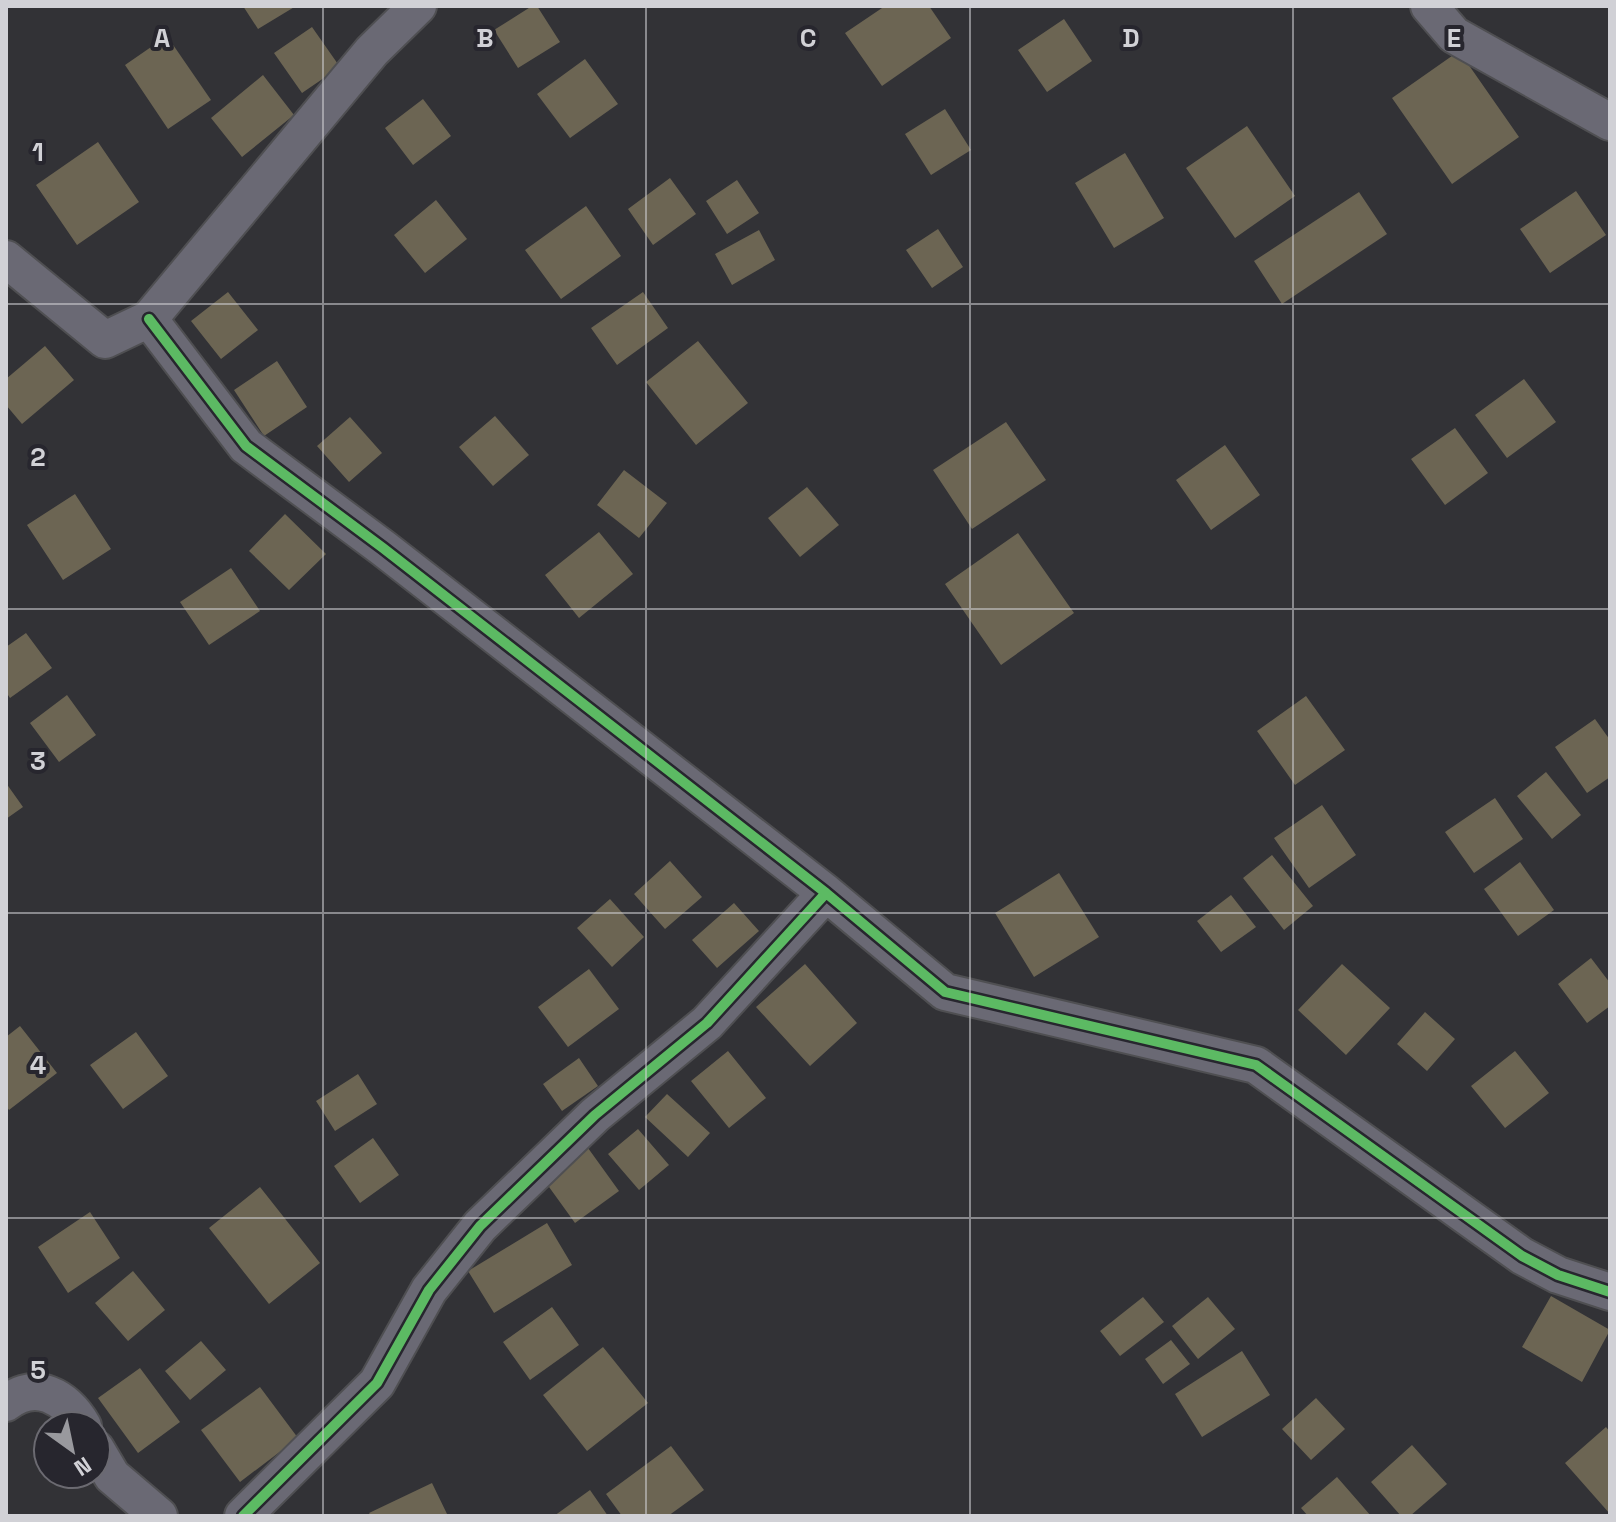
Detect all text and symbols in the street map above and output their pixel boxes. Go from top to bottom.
text: A [154,21,171,55]
text: B [476,21,494,55]
text: C [800,21,816,55]
text: D [1122,21,1140,55]
text: E [1447,21,1461,55]
text: 1 [32,135,44,169]
text: 2 [30,440,46,474]
text: 3 [30,744,46,778]
text: 4 [30,1048,46,1082]
text: 5 [30,1353,46,1387]
north arrow [32,1410,112,1490]
text: N [69,1451,97,1483]

